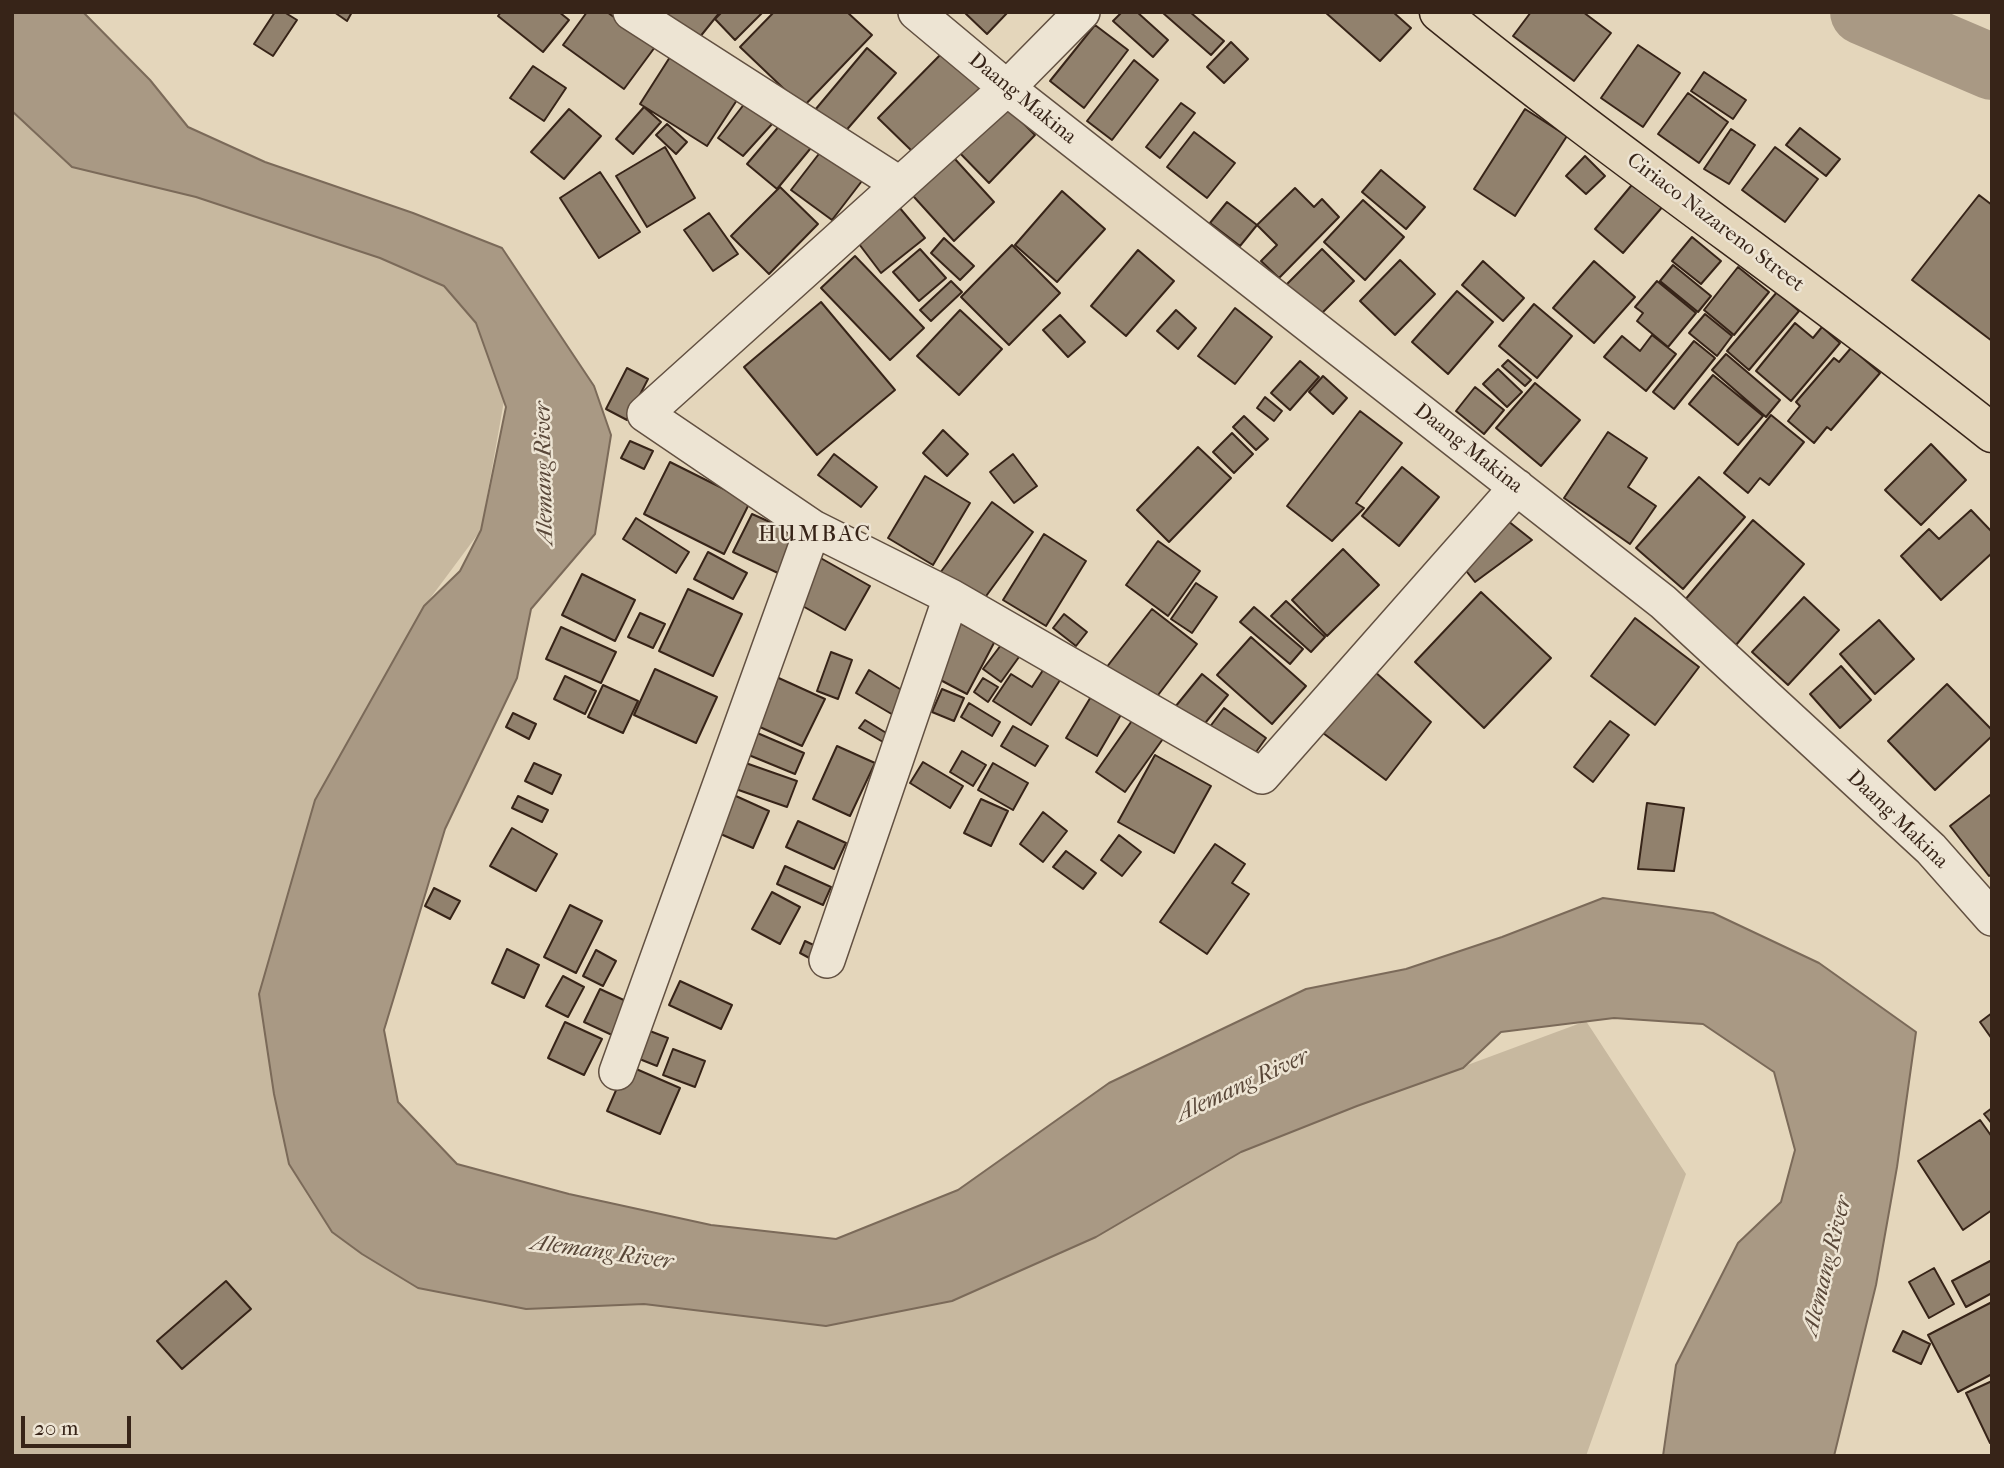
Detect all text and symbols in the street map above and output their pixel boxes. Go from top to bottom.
street label: Daang Makina [963,48,1081,150]
street label: Ciriaco Nazareno Street [1621,148,1809,298]
street label: Daang Makina [1409,399,1527,499]
water label: Alemang River [530,401,560,545]
district label: HUMBAC [759,521,871,549]
street label: Daang Makina [1841,765,1953,875]
water label: Alemang River [1172,1043,1314,1129]
water label: Alemang River [1797,1193,1859,1339]
water label: Alemang River [529,1229,675,1277]
scale bar [24,1402,135,1446]
text: 20 m [34,1416,78,1440]

